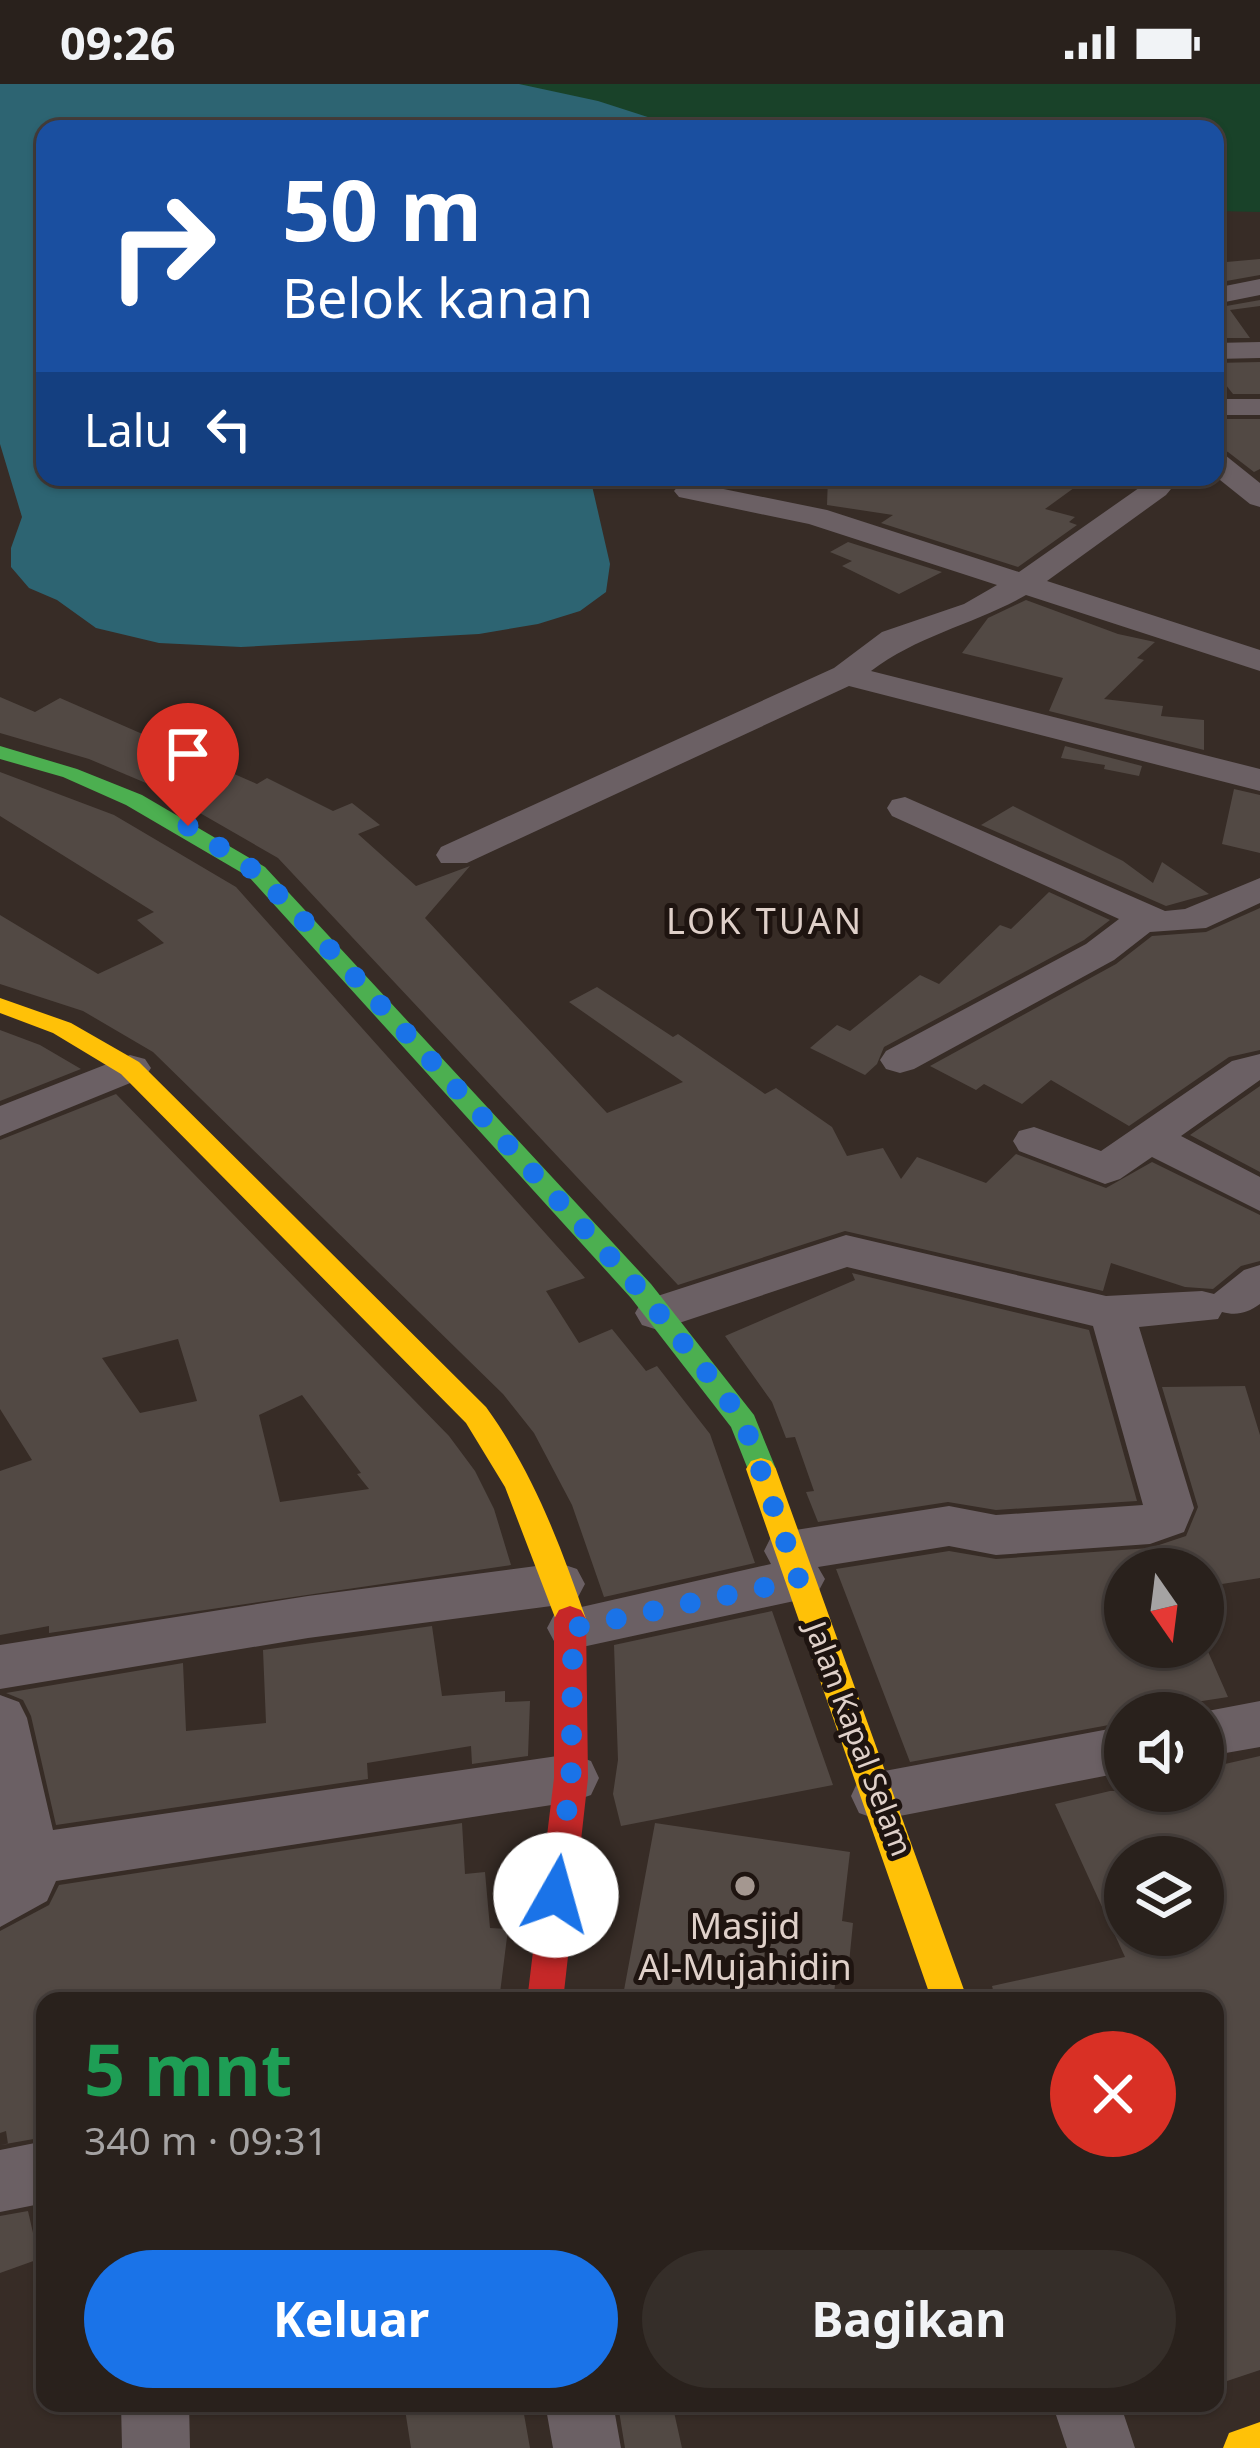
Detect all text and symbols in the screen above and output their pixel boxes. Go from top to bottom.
text: 09:26 [60,12,176,73]
text: 50 m [282,151,482,266]
icon: right [84,168,240,324]
text: Belok kanan [282,260,593,334]
icon: left [196,396,262,462]
text: Lalu [84,399,172,460]
pin [137,703,239,826]
icon: arrive [155,721,221,787]
district label: LOK TUAN [666,896,864,945]
north arrow [1104,1548,1224,1668]
map controls [1104,1548,1224,1956]
street label: Jalan Kapal Selam [795,1612,923,1862]
button: sound [1104,1692,1224,1812]
position arrow [493,1832,619,1958]
button: layers [1104,1836,1224,1956]
marker: Masjid Al-Mujahidin [732,1873,758,1899]
place label: Masjid Al-Mujahidin [638,1901,852,1991]
text: 5 mnt [84,2019,292,2117]
button: close [1050,2031,1176,2157]
text: 340 m · 09:31 [84,2113,328,2166]
button: Keluar [84,2250,618,2388]
button: Bagikan [642,2250,1176,2388]

